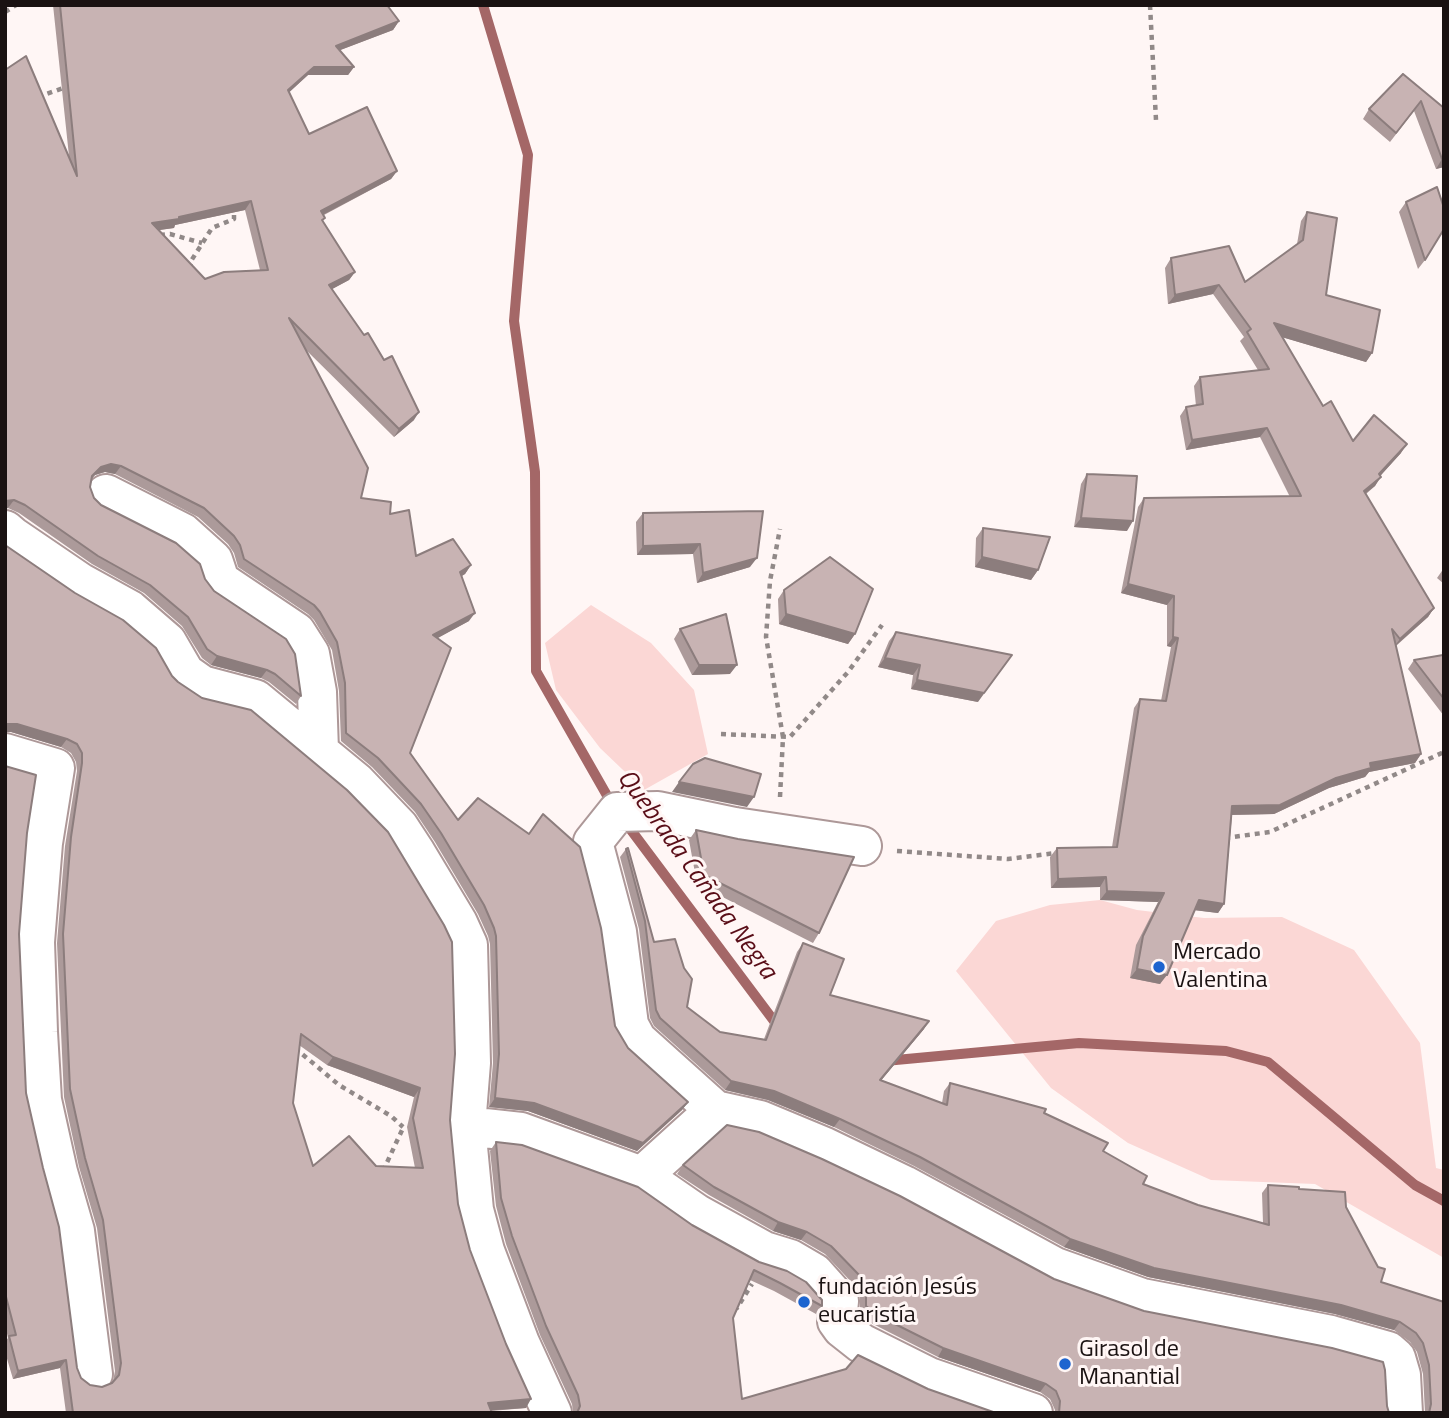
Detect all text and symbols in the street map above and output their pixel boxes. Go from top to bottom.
water label: Quebrada Cañada Negra [609,764,783,986]
place label: Mercado Valentina [1173,939,1267,995]
marker: Mercado Valentina [1151,959,1167,975]
place label: fundación Jesús eucaristía [818,1274,977,1330]
marker: fundación Jesús eucaristía [796,1294,812,1310]
place label: Girasol de Manantial [1079,1336,1180,1392]
marker: Girasol de Manantial [1057,1356,1073,1372]

